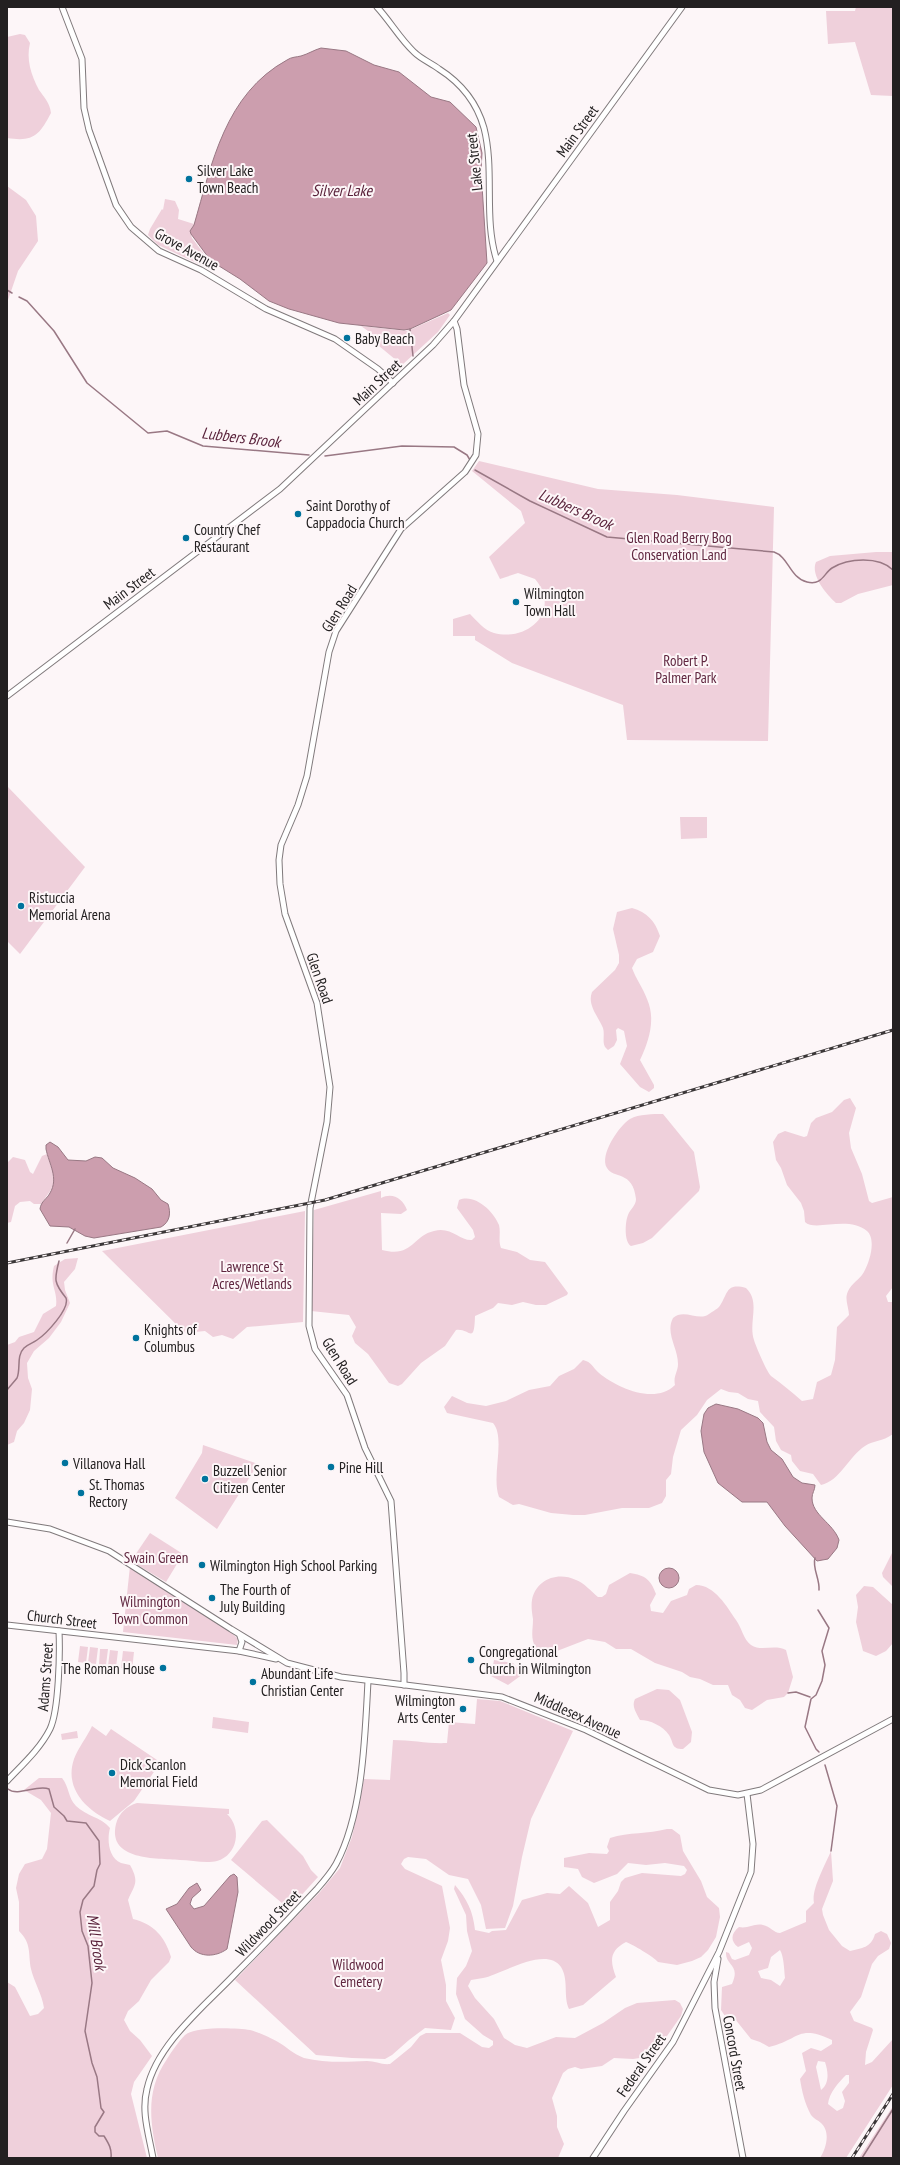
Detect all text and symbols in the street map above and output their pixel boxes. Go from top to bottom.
street label: Main Street [552,101,602,161]
street label: Lake Street [462,132,486,192]
place label: Silver Lake Town Beach [197,161,258,197]
marker: Silver Lake Town Beach [184,174,194,184]
water label: Silver Lake [312,180,373,200]
street label: Grove Avenue [152,224,222,274]
place label: Baby Beach [355,329,414,348]
marker: Baby Beach [342,333,352,343]
street label: Main Street [349,355,405,409]
water label: Lubbers Brook [201,422,283,452]
water label: Lubbers Brook [536,484,618,535]
place label: Saint Dorothy of Cappadocia Church [306,496,405,532]
marker: Saint Dorothy of Cappadocia Church [293,509,303,519]
place label: Country Chef Restaurant [194,520,261,556]
park label: Glen Road Berry Bog Conservation Land [626,528,732,564]
marker: Country Chef Restaurant [181,533,191,543]
street label: Main Street [99,562,159,614]
street label: Glen Road [317,581,361,635]
place label: Wilmington Town Hall [524,584,584,620]
marker: Wilmington Town Hall [511,597,521,607]
park label: Robert P. Palmer Park [655,651,717,687]
place label: Ristuccia Memorial Arena [29,888,111,924]
marker: Ristuccia Memorial Arena [16,901,26,911]
street label: Glen Road [302,950,338,1006]
park label: Lawrence St Acres/Wetlands [212,1257,292,1293]
place label: Knights of Columbus [144,1320,198,1356]
marker: Knights of Columbus [131,1333,141,1343]
street label: Glen Road [318,1334,362,1388]
place label: Villanova Hall [72,1454,146,1473]
marker: Villanova Hall [60,1458,70,1468]
place label: Pine Hill [339,1458,384,1477]
place label: Buzzell Senior Citizen Center [213,1461,287,1497]
marker: Pine Hill [326,1462,336,1472]
marker: Buzzell Senior Citizen Center [200,1474,210,1484]
place label: St. Thomas Rectory [89,1475,145,1511]
marker: St. Thomas Rectory [76,1488,86,1498]
park label: Swain Green [124,1548,188,1567]
place label: Wilmington High School Parking [210,1556,377,1575]
marker: Wilmington High School Parking [197,1560,207,1570]
place label: The Fourth of July Building [219,1580,292,1616]
park label: Wilmington Town Common [112,1592,188,1628]
marker: The Fourth of July Building [207,1593,217,1603]
street label: Church Street [26,1605,98,1633]
street label: Adams Street [33,1642,57,1712]
place label: Congregational Church in Wilmington [479,1642,591,1678]
marker: Congregational Church in Wilmington [466,1655,476,1665]
place label: The Roman House [61,1659,155,1678]
marker: The Roman House [158,1663,168,1673]
place label: Abundant Life Christian Center [261,1664,344,1700]
marker: Abundant Life Christian Center [248,1677,258,1687]
street label: Middlesex Avenue [532,1687,624,1743]
place label: Wilmington Arts Center [395,1691,456,1727]
marker: Wilmington Arts Center [458,1704,468,1714]
place label: Dick Scanlon Memorial Field [120,1755,198,1791]
marker: Dick Scanlon Memorial Field [107,1768,117,1778]
street label: Wildwood Street [231,1886,305,1960]
water label: Mill Brook [83,1913,112,1973]
park label: Wildwood Cemetery [332,1955,384,1991]
street label: Concord Street [719,2014,751,2092]
street label: Federal Street [612,2030,670,2100]

